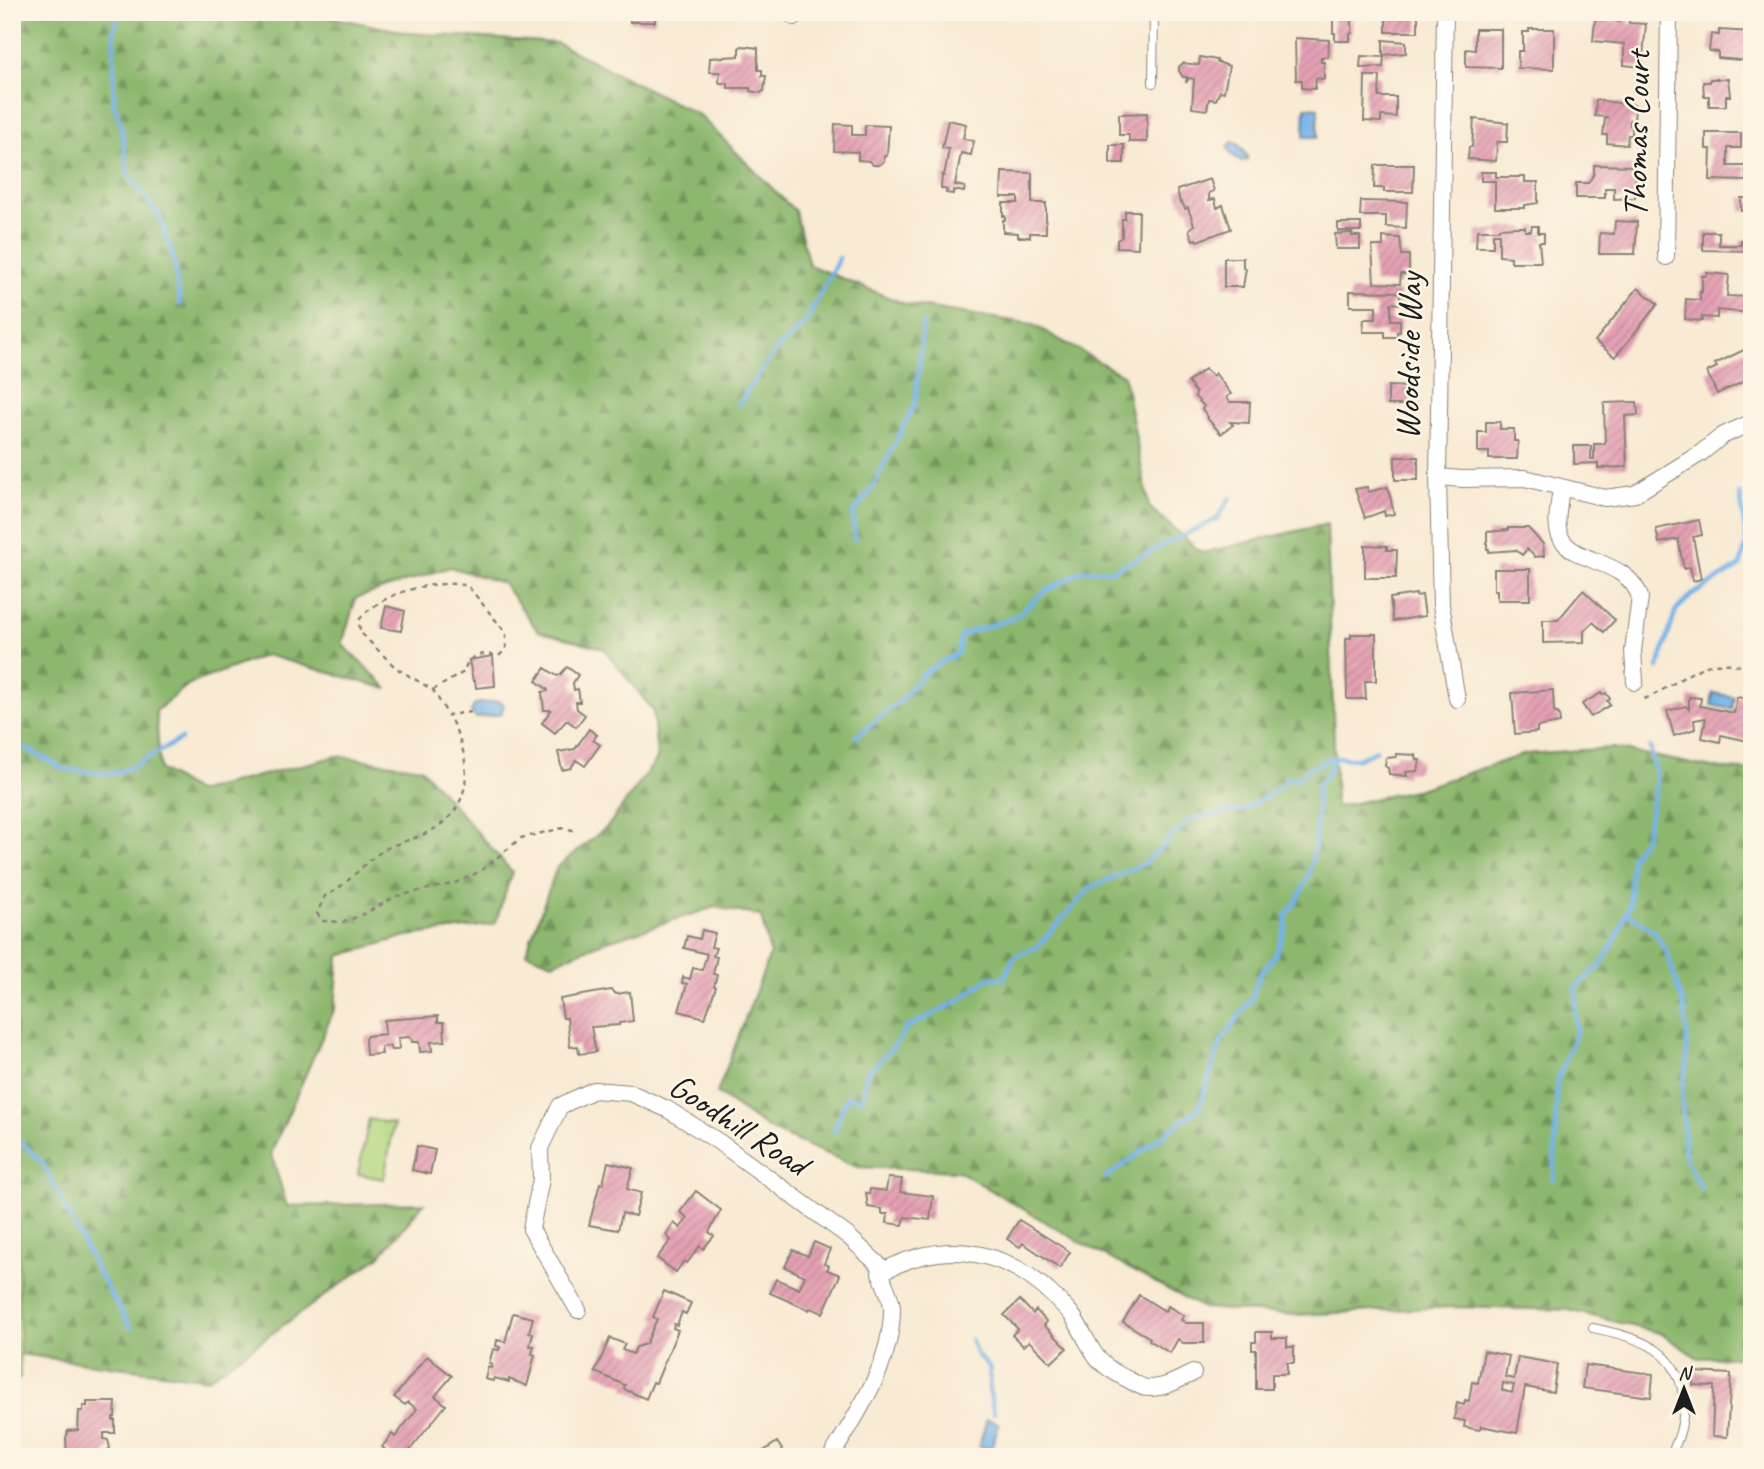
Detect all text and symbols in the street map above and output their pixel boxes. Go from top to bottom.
street label: Thomas Court [1613,47,1661,218]
street label: Woodside Way [1385,269,1433,440]
street label: Goodhill Road [661,1063,821,1189]
north arrow [1648,1354,1718,1424]
text: N [1678,1361,1693,1385]

